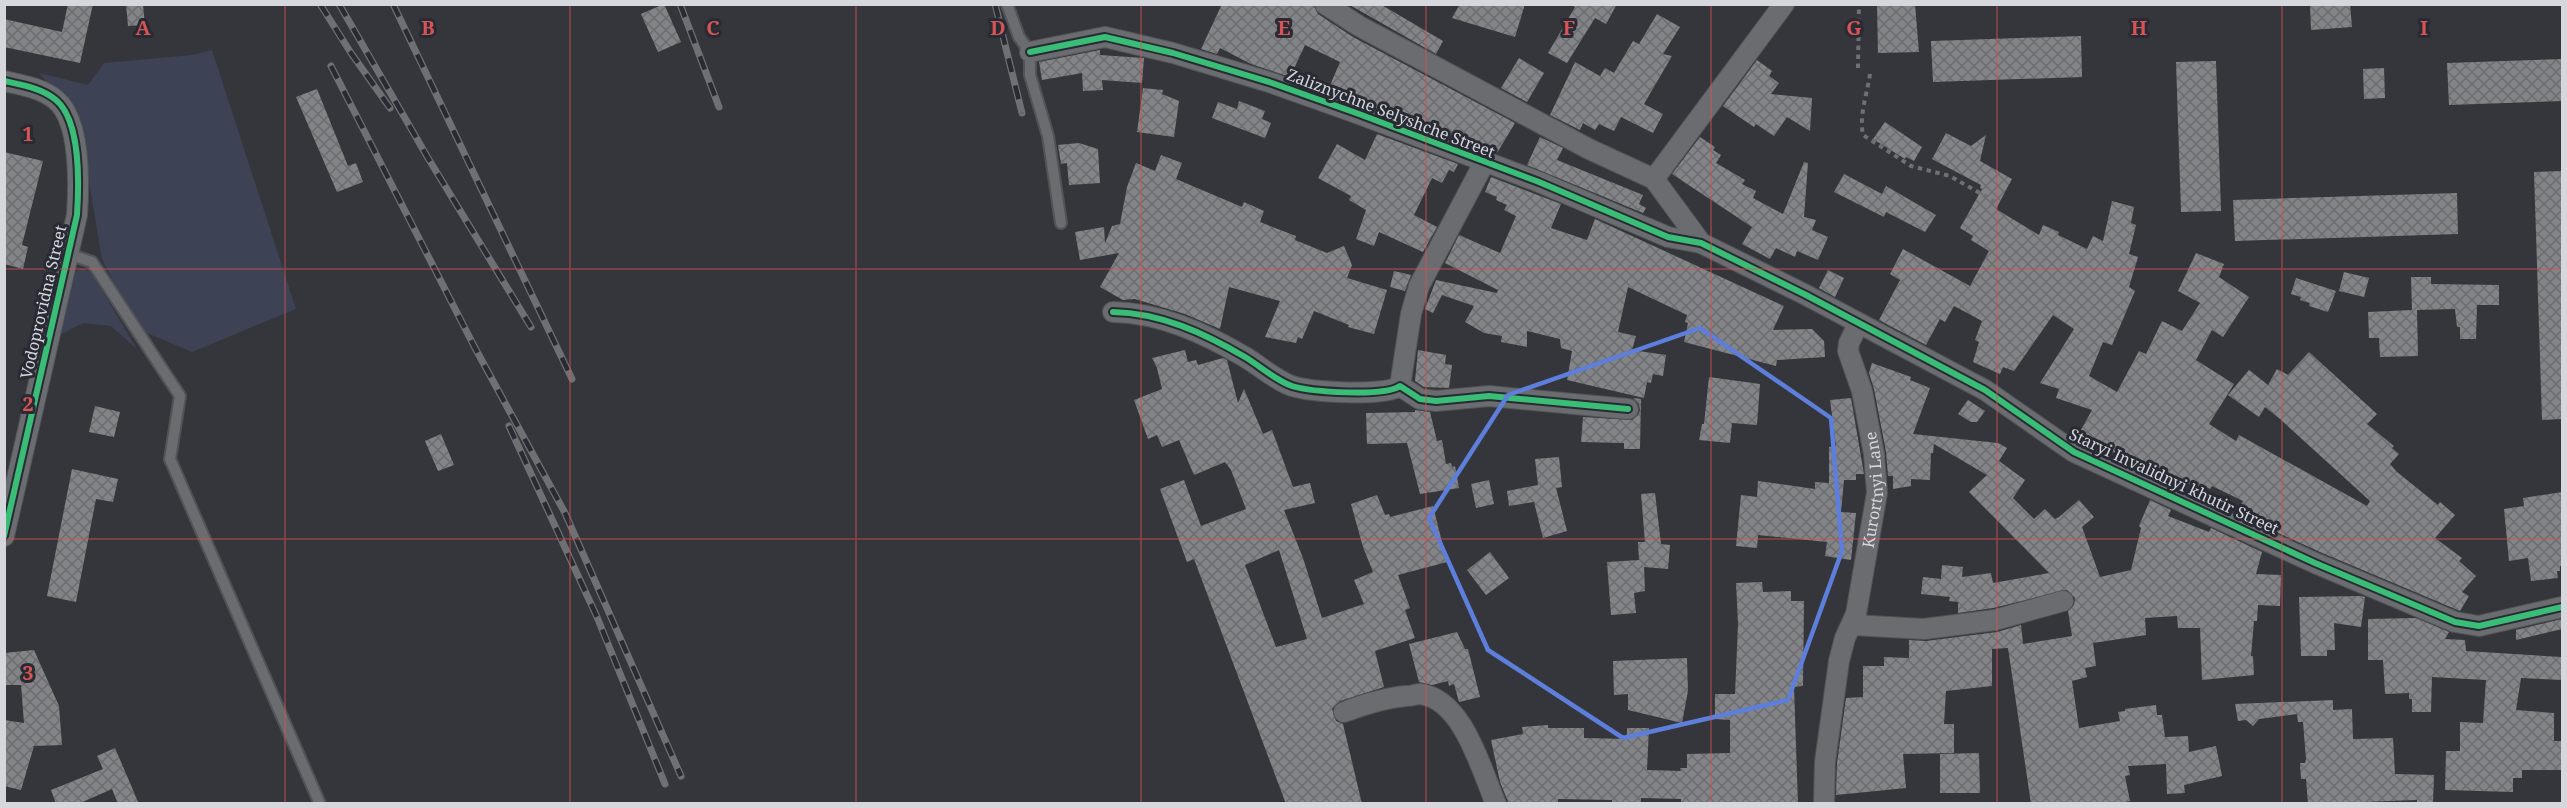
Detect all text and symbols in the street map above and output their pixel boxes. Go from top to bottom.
text: A [135,14,151,41]
text: B [421,14,435,41]
text: C [706,14,720,41]
text: D [990,14,1006,41]
text: E [1277,14,1291,41]
text: F [1563,14,1575,41]
text: G [1846,14,1862,41]
text: H [2131,14,2147,41]
text: I [2420,14,2428,41]
street label: Zaliznychne Selyshche Street [1284,63,1498,163]
text: 1 [22,120,34,147]
street label: Vodoprovidna Street [15,223,71,381]
text: 2 [22,390,34,417]
street label: Staryi Invalidnyi khutir Street [2066,423,2283,539]
street label: Kurortnyi Lane [1857,430,1888,550]
text: 3 [22,659,34,686]

